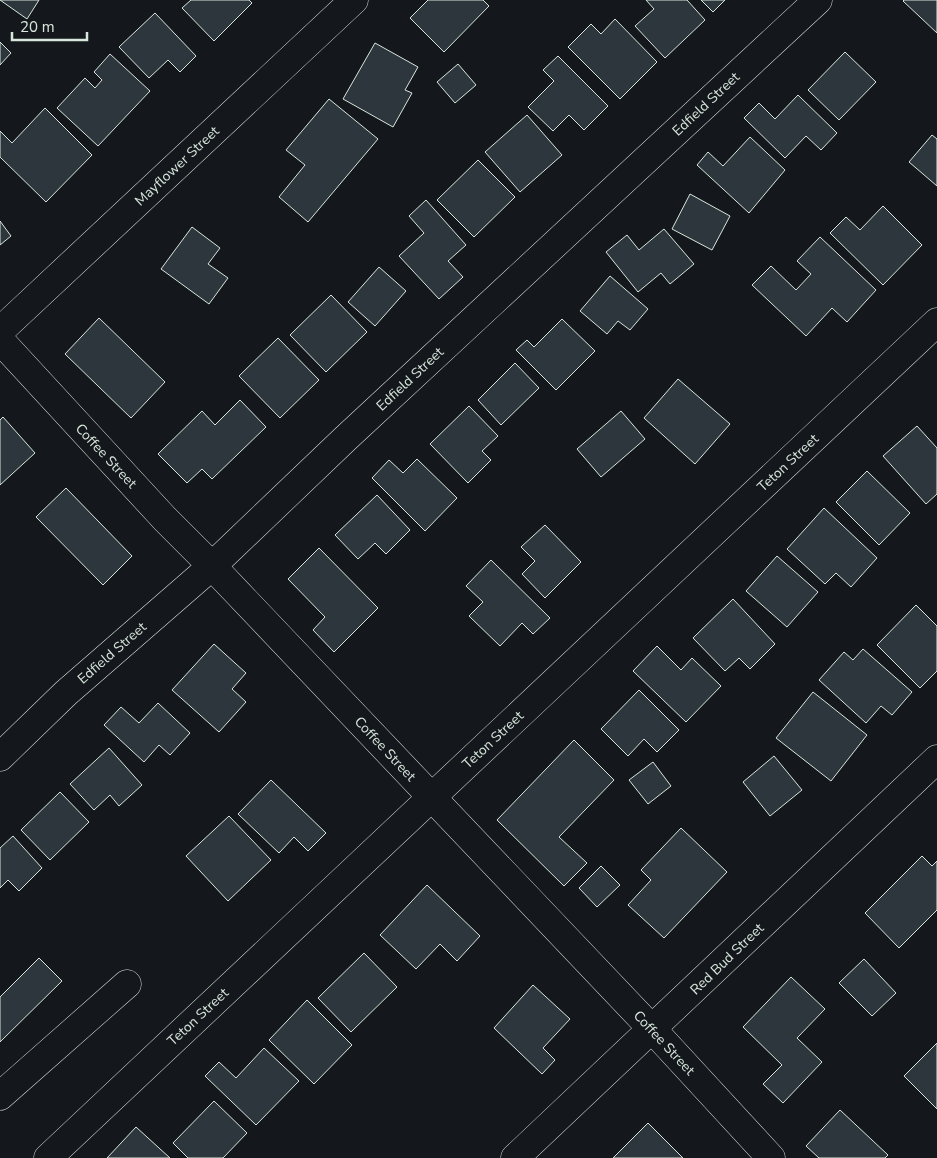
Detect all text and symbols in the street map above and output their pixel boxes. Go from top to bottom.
scale bar [12,10,88,42]
text: 20 m [20,17,55,37]
street label: Edfield Street [668,68,744,140]
street label: Mayflower Street [131,122,223,210]
street label: Edfield Street [372,343,448,415]
street label: Coffee Street [71,419,141,493]
street label: Teton Street [753,430,823,496]
street label: Edfield Street [73,618,151,688]
street label: Teton Street [458,707,528,773]
street label: Coffee Street [350,712,420,786]
street label: Red Bud Street [686,919,768,999]
street label: Teton Street [163,984,233,1050]
street label: Coffee Street [629,1006,699,1080]

